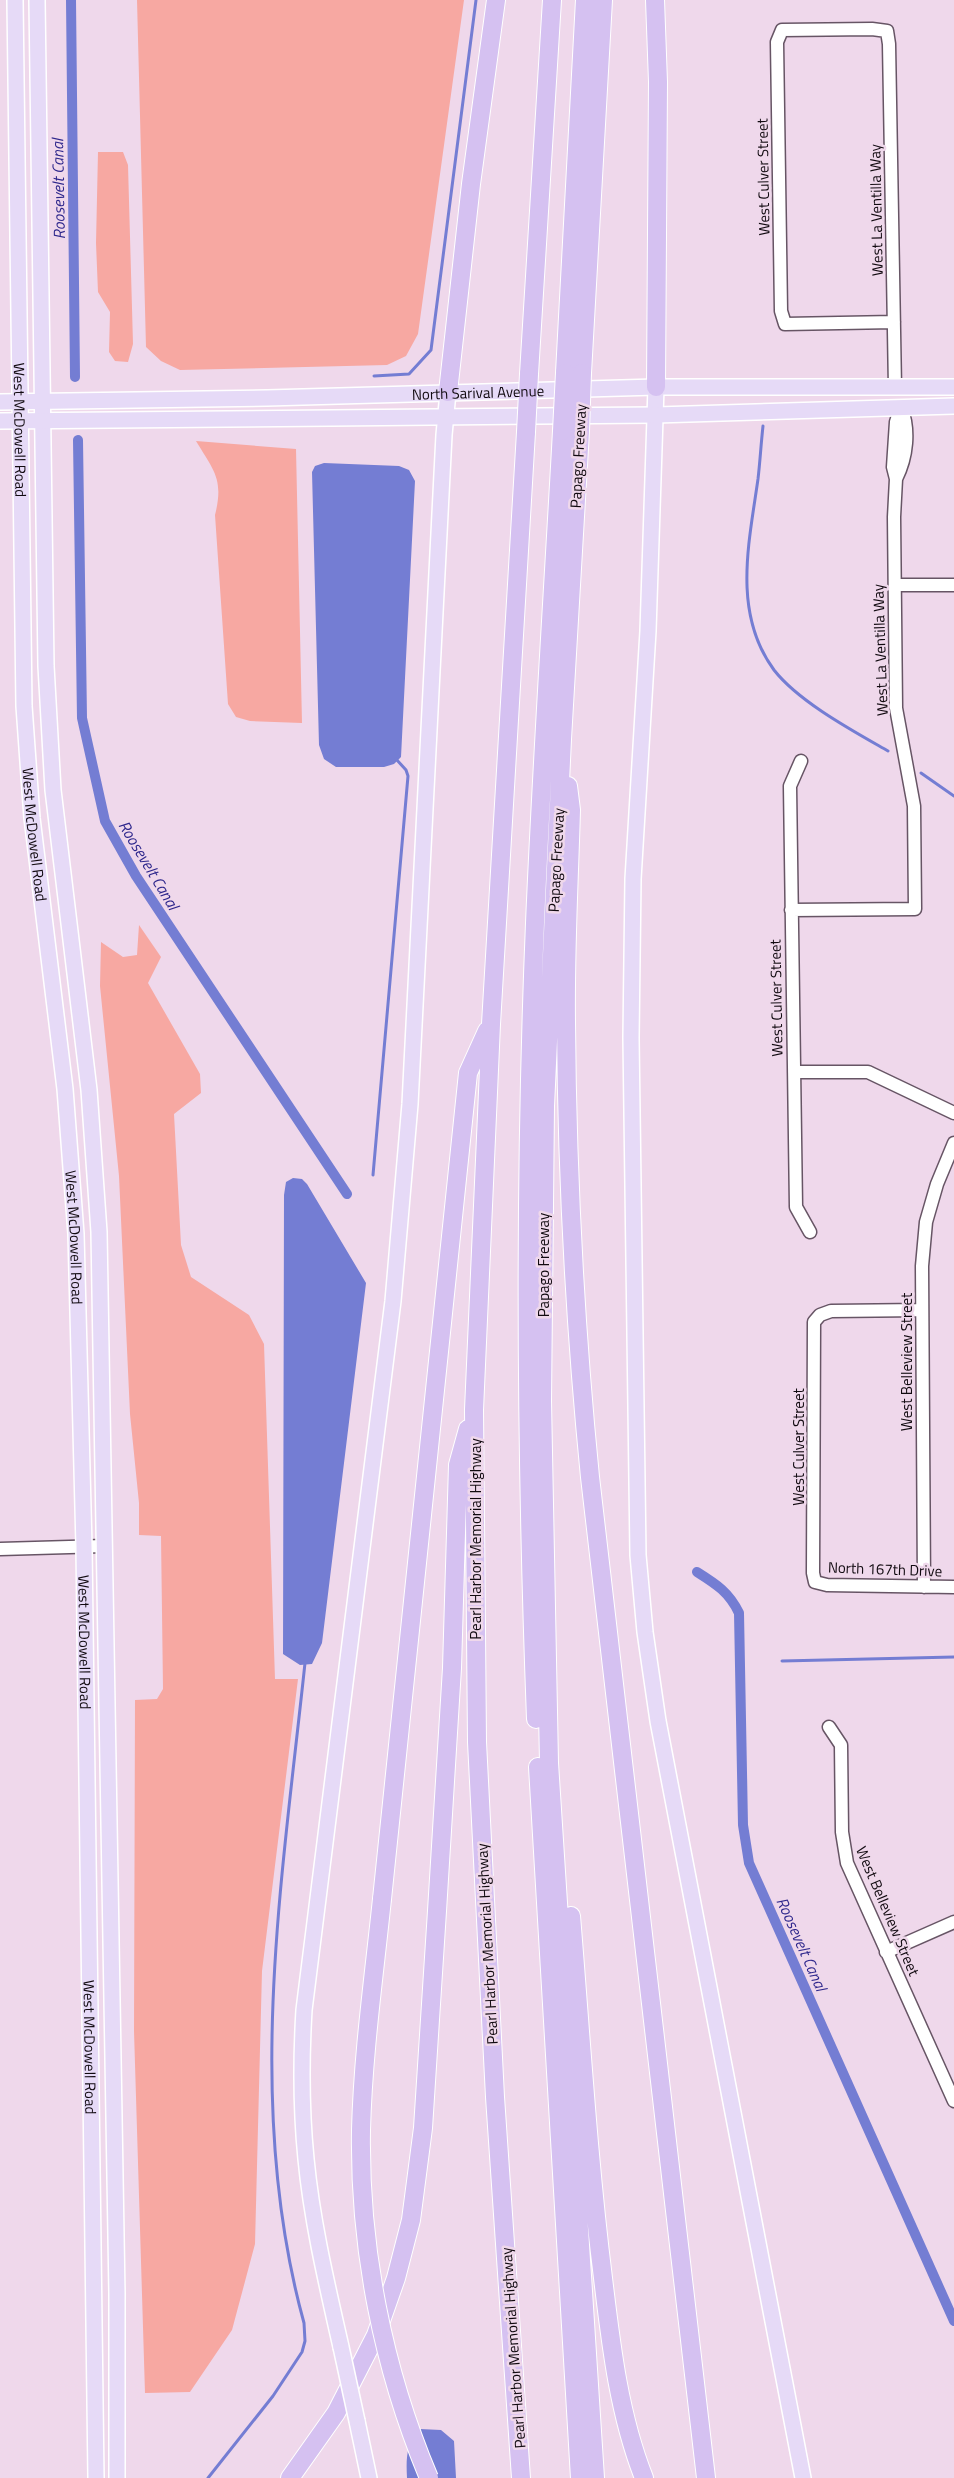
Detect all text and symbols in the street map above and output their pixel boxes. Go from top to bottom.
street label: West Culver Street [750,117,776,236]
water label: Roosevelt Canal [45,137,71,240]
street label: West La Ventilla Way [863,144,889,276]
street label: West McDowell Road [8,363,33,497]
street label: North Sarival Avenue [411,379,544,405]
street label: Papago Freeway [564,403,592,509]
street label: West La Ventilla Way [866,584,894,716]
street label: West McDowell Road [17,767,54,903]
street label: Papago Freeway [542,807,570,913]
water label: Roosevelt Canal [113,816,186,916]
street label: West Culver Street [763,938,789,1057]
street label: West McDowell Road [60,1169,89,1305]
street label: Papago Freeway [532,1213,555,1317]
street label: West Belleview Street [895,1292,918,1431]
street label: West Culver Street [787,1388,810,1506]
street label: Pearl Harbor Memorial Highway [464,1438,487,1640]
street label: North 167th Drive [827,1556,943,1582]
street label: West McDowell Road [73,1575,98,1709]
street label: Pearl Harbor Memorial Highway [470,1843,504,2045]
street label: West Belleview Street [850,1843,926,1980]
water label: Roosevelt Canal [771,1893,834,1996]
street label: West McDowell Road [78,1980,103,2114]
street label: Pearl Harbor Memorial Highway [495,2247,531,2449]

